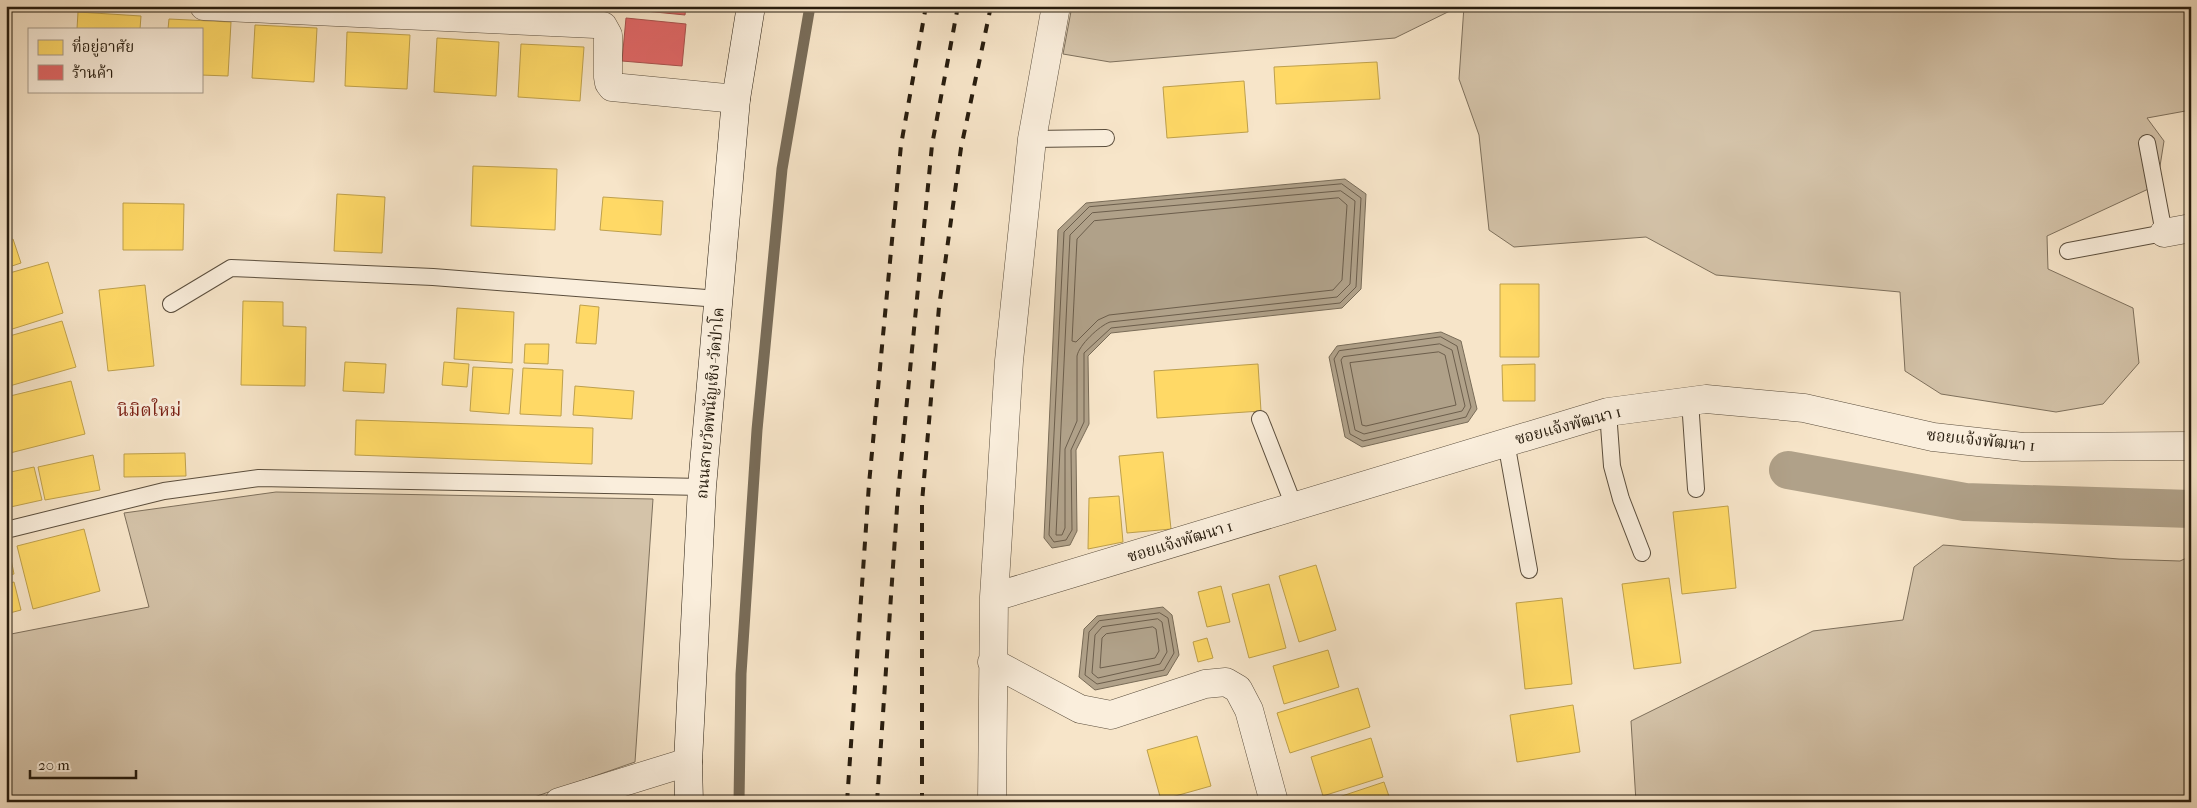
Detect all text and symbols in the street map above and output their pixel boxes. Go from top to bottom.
legend [28,28,202,92]
text: ที่อยู่อาศัย [72,36,134,57]
text: ร้านค้า [72,64,114,82]
street label: ถนนสายวัดพนัญเชิง-วัดป่าโค [691,306,728,500]
district label: นิมิตใหม่ [117,398,181,421]
street label: ซอยแจ้งพัฒนา 1 [1513,402,1623,448]
street label: ซอยแจ้งพัฒนา 1 [1926,425,2036,455]
street label: ซอยแจ้งพัฒนา 1 [1125,516,1235,566]
scale bar [30,748,136,780]
text: 20 m [38,756,70,774]

